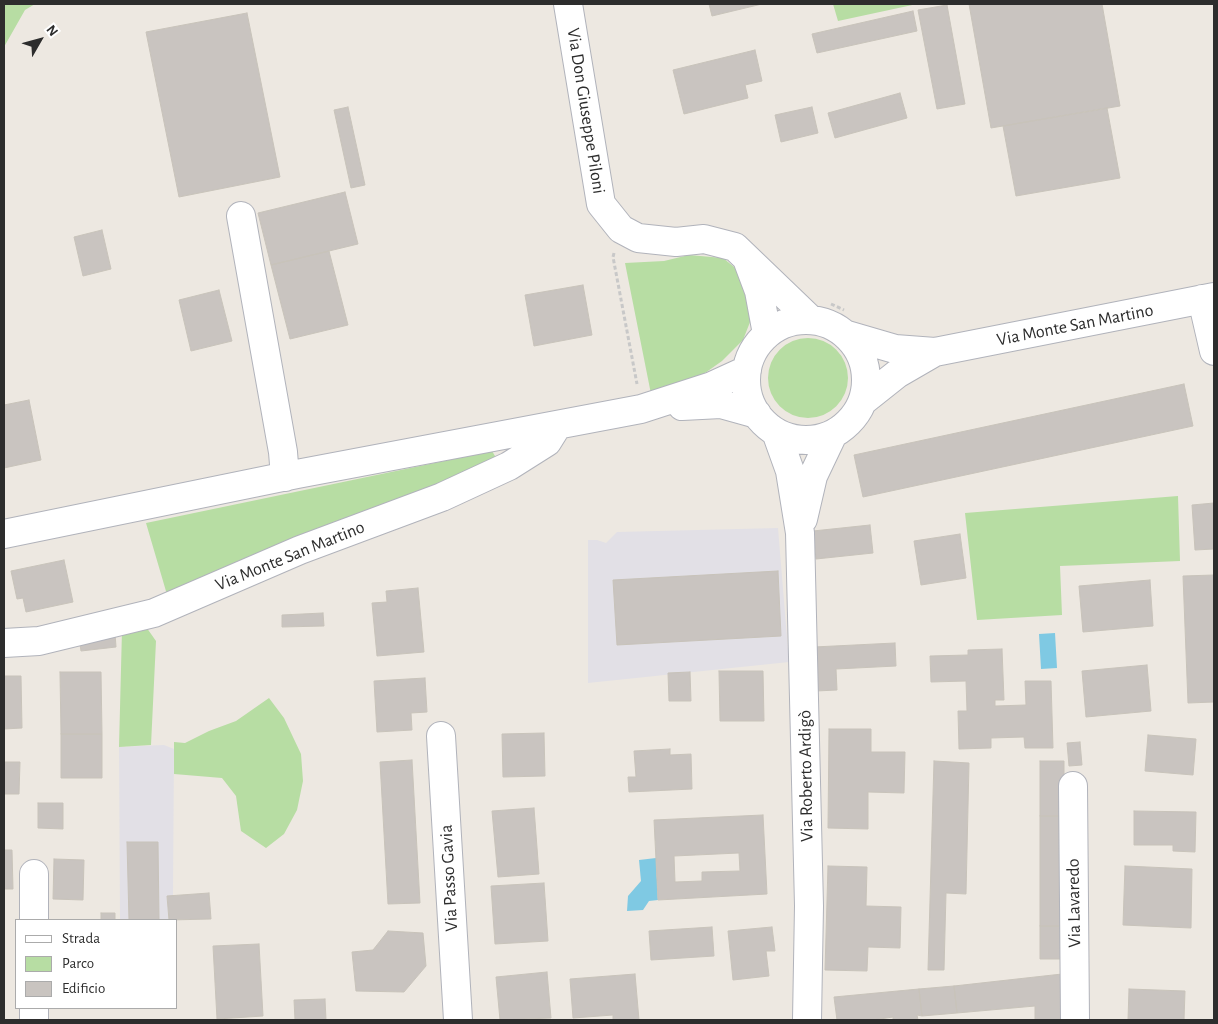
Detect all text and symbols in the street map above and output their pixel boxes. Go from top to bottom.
north arrow [15,15,65,65]
text: N [43,23,60,39]
street label: Via Don Giuseppe Piloni [562,26,610,196]
street label: Via Monte San Martino [995,299,1155,351]
street label: Via Monte San Martino [212,516,368,596]
street label: Via Roberto Ardigò [794,710,818,842]
street label: Via Passo Gavia [435,824,463,932]
street label: Via Lavaredo [1062,858,1086,948]
legend [15,919,178,1009]
text: Strada [62,931,100,946]
text: Parco [62,956,94,971]
text: Edificio [62,981,105,996]

